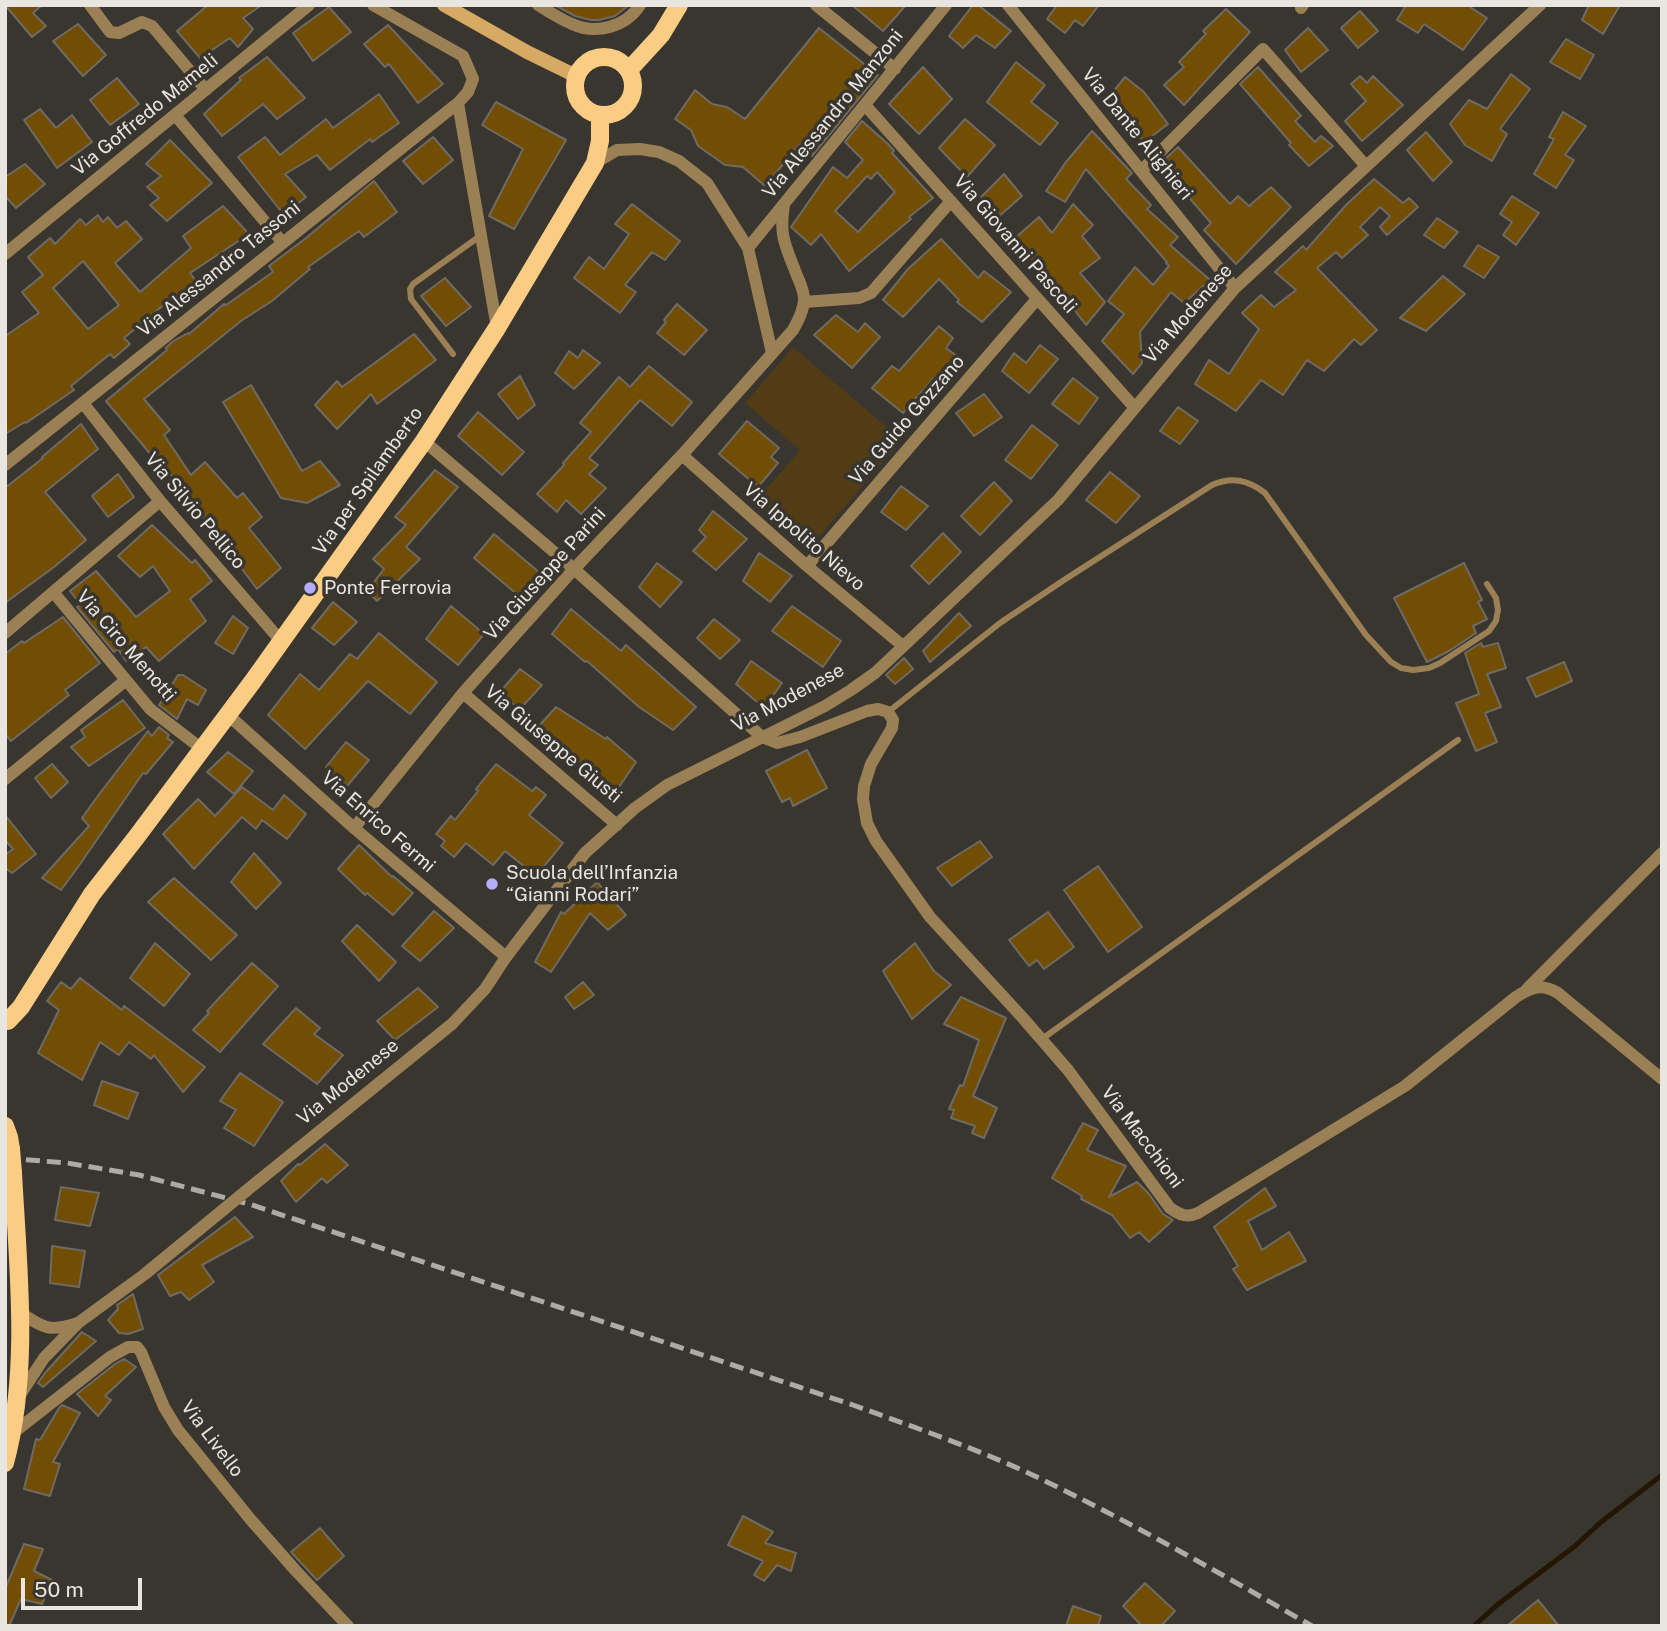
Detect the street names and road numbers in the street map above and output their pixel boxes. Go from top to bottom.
street label: Via Alessandro Manzoni [758,25,908,203]
street label: Via Goffredo Mameli [67,49,223,181]
street label: Via Dante Alighieri [1077,63,1197,205]
street label: Via Giovanni Pascoli [949,170,1081,318]
street label: Via Alessandro Tassoni [133,196,305,342]
street label: Via Modenese [1139,260,1237,368]
street label: Via Guido Gozzano [845,351,969,489]
street label: Via per Spilamberto [308,403,428,559]
street label: Via Silvio Pellico [140,448,250,574]
street label: Via Ippolito Nievo [738,478,870,596]
street label: Via Giuseppe Parini [479,503,611,645]
street label: Via Ciro Menotti [71,586,181,706]
street label: Via Modenese [728,659,848,737]
street label: Via Giuseppe Giusti [480,680,626,808]
street label: Via Enrico Fermi [316,766,440,878]
street label: Via Modenese [293,1034,403,1130]
street label: Via Macchioni [1096,1081,1188,1193]
street label: Via Livello [176,1396,248,1482]

